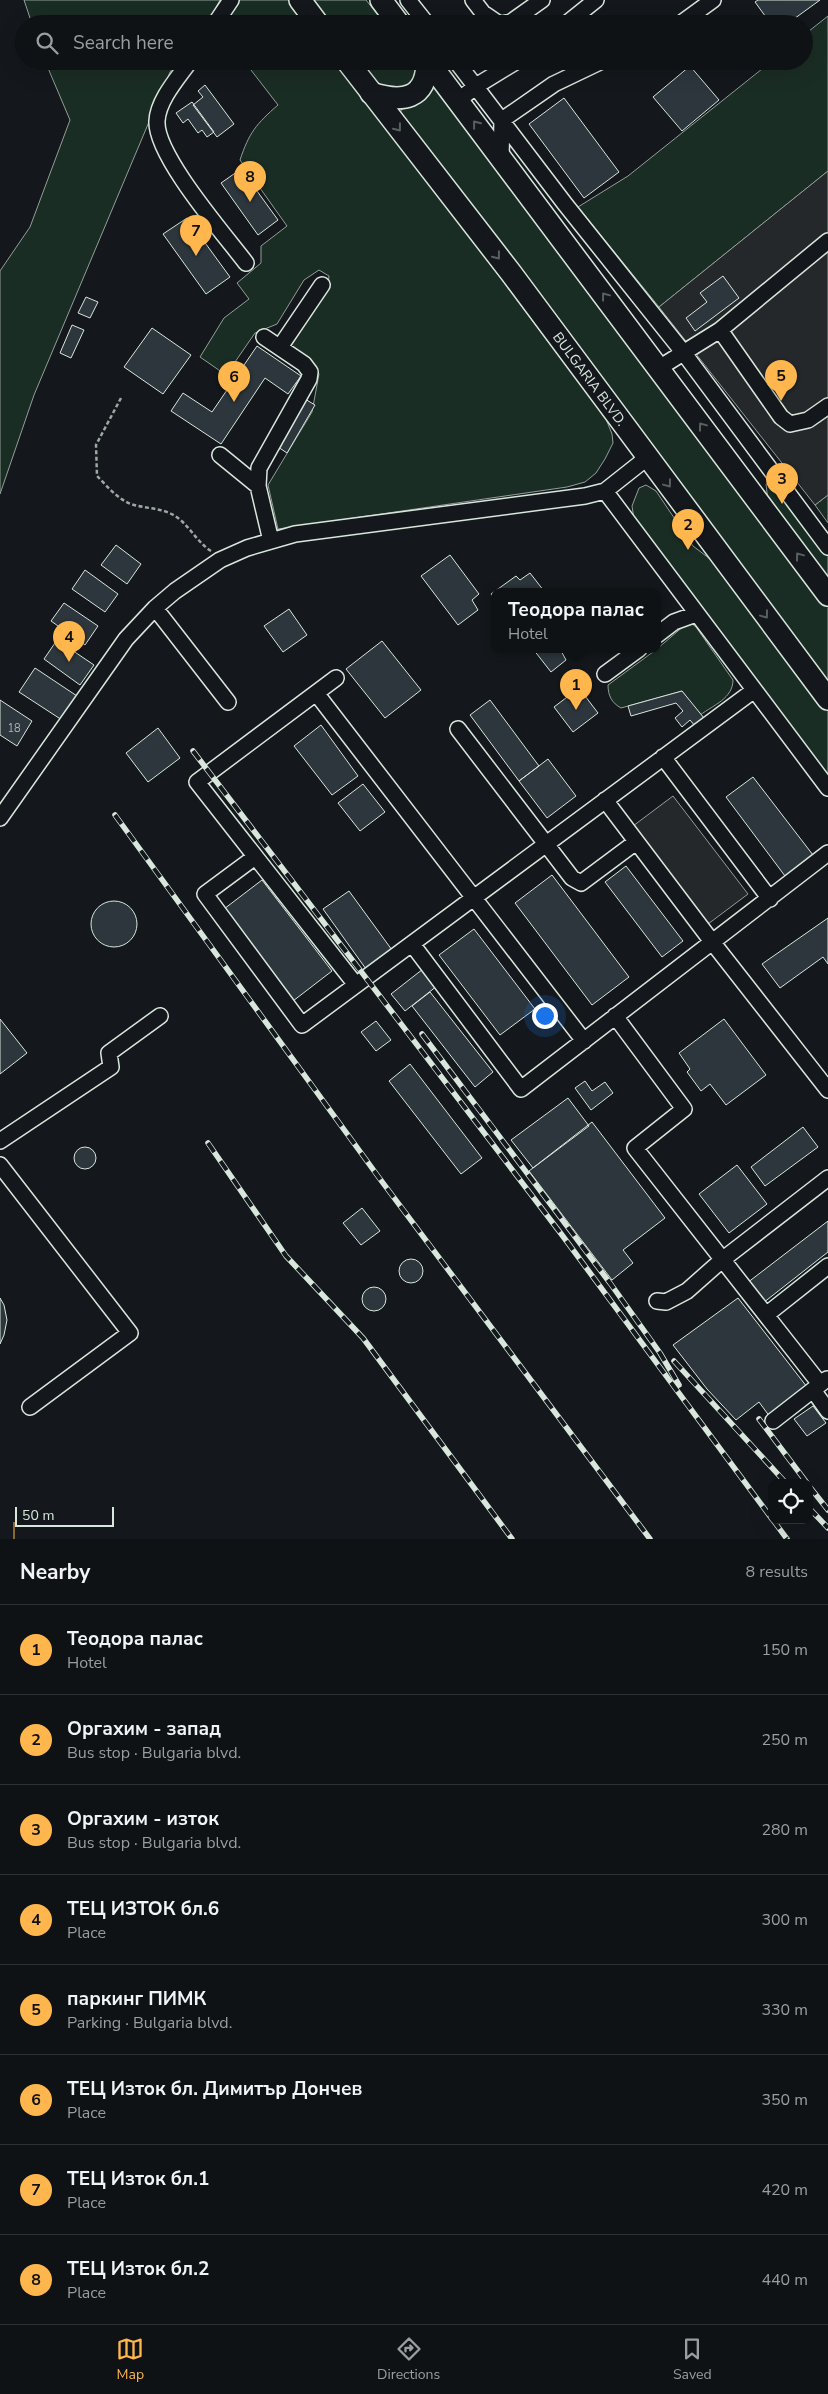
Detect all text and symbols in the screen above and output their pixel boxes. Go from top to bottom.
search box [15,15,813,70]
icon: search [33,29,61,57]
text: Search here [73,30,174,56]
one-way arrow [473,121,481,130]
one-way arrow [393,122,401,131]
pin: 8 [234,161,266,202]
pin: 7 [180,215,212,256]
one-way arrow [492,250,500,259]
one-way arrow [602,293,610,302]
street label: BULGARIA BLVD. [549,328,631,430]
pin: 5 [765,360,797,401]
pin: 6 [218,361,250,402]
one-way arrow [699,422,708,432]
pin: 3 [766,463,798,504]
one-way arrow [662,478,671,488]
pin: 2 [672,509,704,550]
one-way arrow [796,552,805,562]
popup [491,588,661,653]
text: Теодора палас [508,597,644,623]
one-way arrow [759,609,768,619]
pin: 4 [53,621,85,662]
text: Hotel [508,623,548,645]
pin: 1 [560,669,592,710]
house number: 18 [7,721,21,736]
your location [532,1003,558,1029]
map controls [768,1479,813,1524]
button: locate [768,1479,813,1524]
scale bar [15,1504,114,1527]
text: 50 m [22,1506,54,1525]
text: Nearby [20,1558,90,1586]
text: 8 results [746,1561,808,1583]
text: Теодора палас [67,1626,203,1652]
text: 1 [31,1639,41,1661]
text: 150 m [761,1639,808,1661]
text: Hotel [67,1652,107,1674]
text: Оргахим - запад [67,1716,221,1742]
text: 2 [31,1729,41,1751]
text: 250 m [761,1729,808,1751]
text: Bus stop · Bulgaria blvd. [67,1742,241,1764]
text: Оргахим - изток [67,1806,219,1832]
text: 3 [31,1819,41,1841]
text: 280 m [761,1819,808,1841]
text: Bus stop · Bulgaria blvd. [67,1832,241,1854]
text: ТЕЦ ИЗТОК бл.6 [67,1896,219,1922]
text: 4 [31,1909,41,1931]
text: 300 m [761,1909,808,1931]
text: Place [67,1922,106,1944]
text: паркинг ПИМК [67,1986,206,2012]
text: 5 [31,1999,41,2021]
text: 330 m [761,1999,808,2021]
text: Parking · Bulgaria blvd. [67,2012,232,2034]
text: ТЕЦ Изток бл. Димитър Дончев [67,2076,362,2102]
text: 6 [31,2089,41,2111]
text: 350 m [761,2089,808,2111]
text: Place [67,2102,106,2124]
text: ТЕЦ Изток бл.1 [67,2166,209,2192]
text: 7 [31,2179,41,2201]
text: 420 m [761,2179,808,2201]
text: Place [67,2192,106,2214]
text: ТЕЦ Изток бл.2 [67,2256,209,2282]
text: 8 [31,2269,41,2291]
text: 440 m [761,2269,808,2291]
text: Place [67,2282,106,2304]
tab: Map [116,2335,144,2384]
tab: Directions [377,2335,440,2384]
tab: Saved [673,2335,712,2384]

